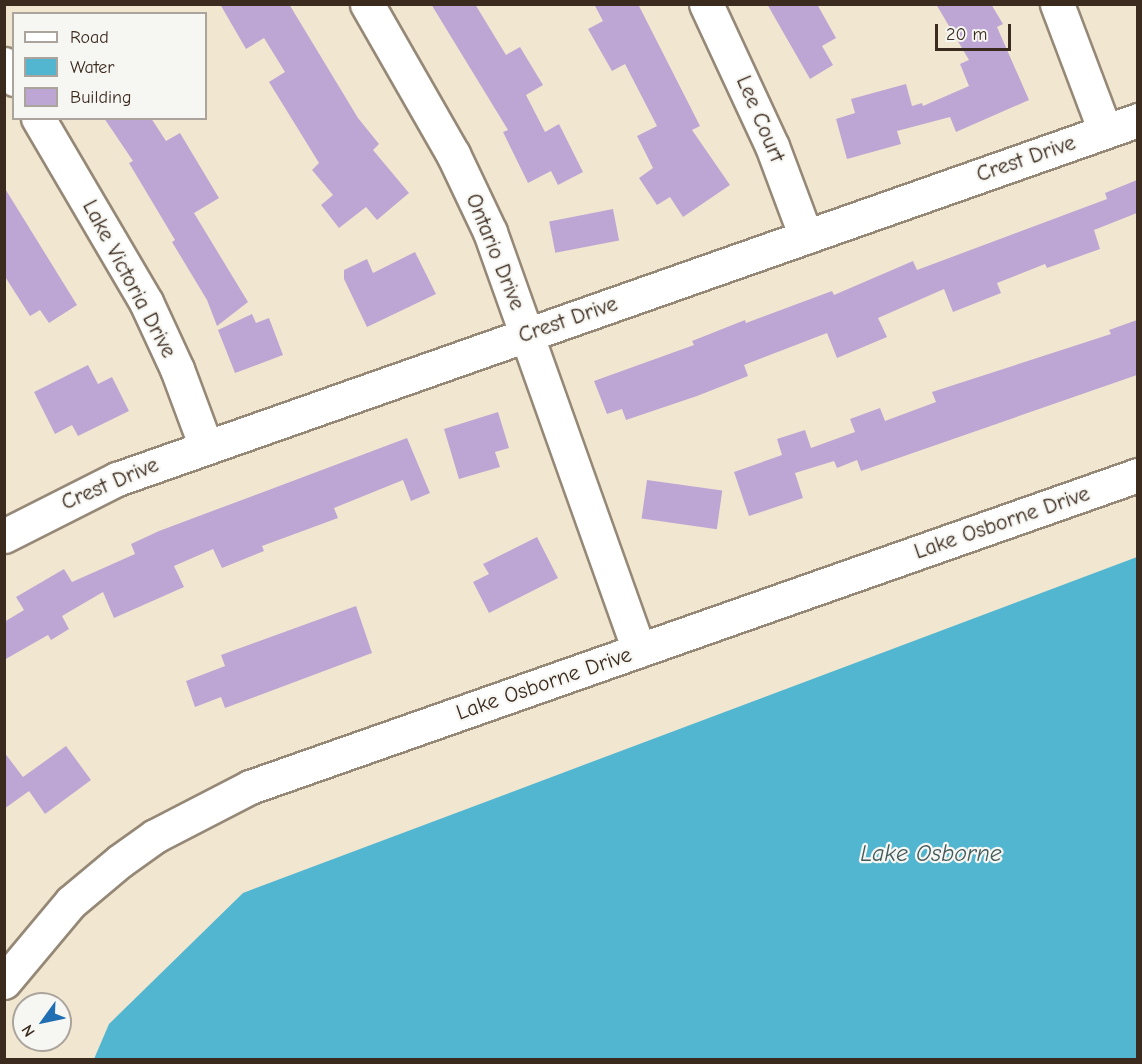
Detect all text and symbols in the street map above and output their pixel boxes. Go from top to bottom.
legend [12,12,207,120]
scale bar [938,12,1014,50]
text: 20 m [946,24,987,45]
text: Road [70,27,109,48]
text: Water [70,57,114,78]
street label: Lee Court [730,72,790,166]
text: Building [70,87,132,108]
street label: Crest Drive [973,130,1079,188]
street label: Ontario Drive [460,190,530,314]
street label: Lake Victoria Drive [76,196,182,362]
street label: Crest Drive [515,291,621,349]
street label: Crest Drive [57,452,163,516]
street label: Lake Osborne Drive [911,481,1093,565]
street label: Lake Osborne Drive [453,642,635,726]
water label: Lake Osborne [860,840,1002,868]
north arrow [12,992,72,1052]
text: N [18,1021,39,1040]

